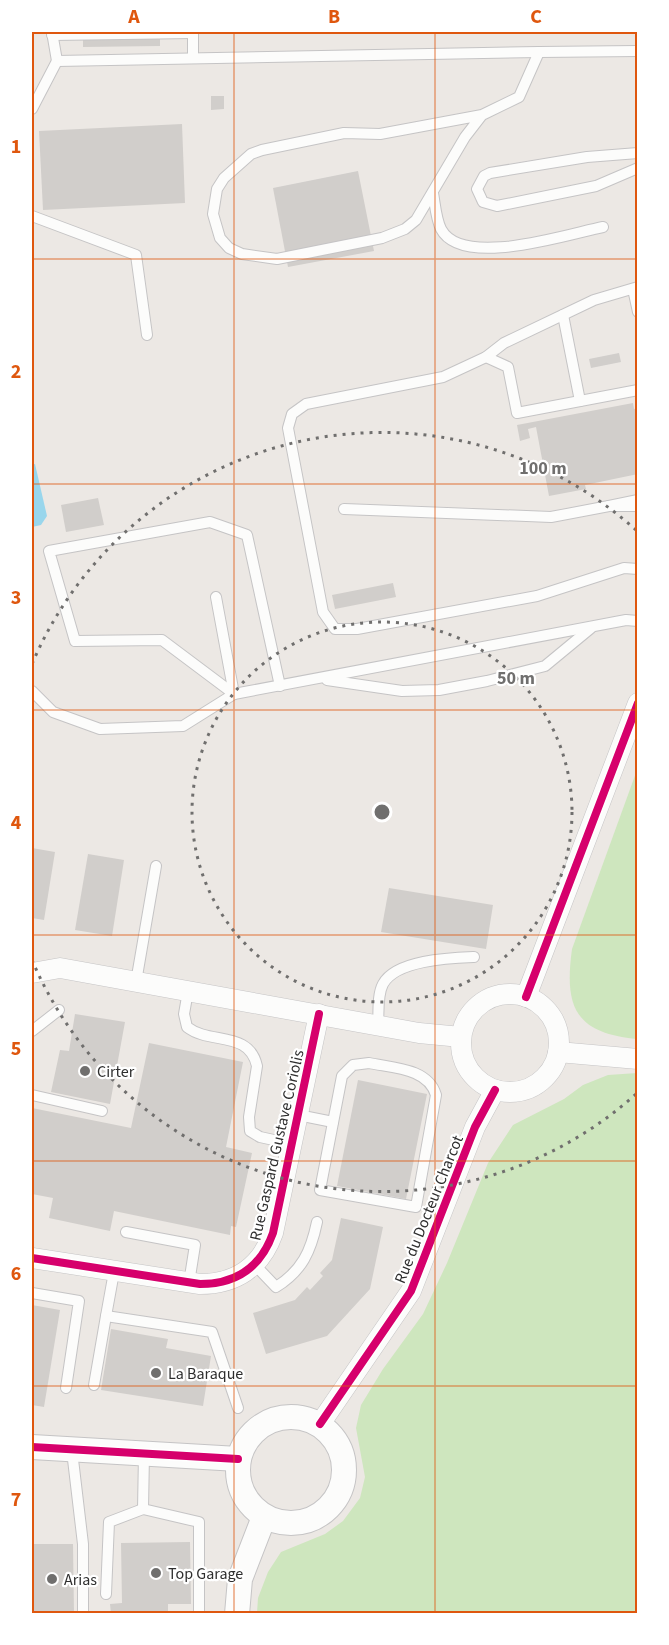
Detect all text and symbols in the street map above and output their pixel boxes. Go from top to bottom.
text: A [127,3,140,31]
text: B [328,3,340,31]
text: C [530,3,542,31]
text: 1 [11,133,21,161]
text: 2 [11,358,21,386]
text: 100 m [519,456,567,481]
text: 3 [11,584,21,612]
text: 50 m [497,666,535,691]
centre of rings [372,802,392,822]
text: 4 [11,809,22,837]
text: 5 [11,1035,21,1063]
street label: Rue Gaspard Gustave Coriolis [244,1047,310,1243]
place label: Cirter [97,1061,135,1083]
marker: Cirter [78,1064,92,1078]
street label: Rue du Docteur Charcot [389,1131,469,1287]
text: 6 [11,1260,21,1288]
place label: La Baraque [168,1363,243,1385]
marker: La Baraque [149,1366,163,1380]
text: 7 [11,1486,21,1514]
place label: Top Garage [168,1563,243,1585]
marker: Top Garage [149,1566,163,1580]
place label: Arias [64,1569,97,1591]
marker: Arias [45,1572,59,1586]

